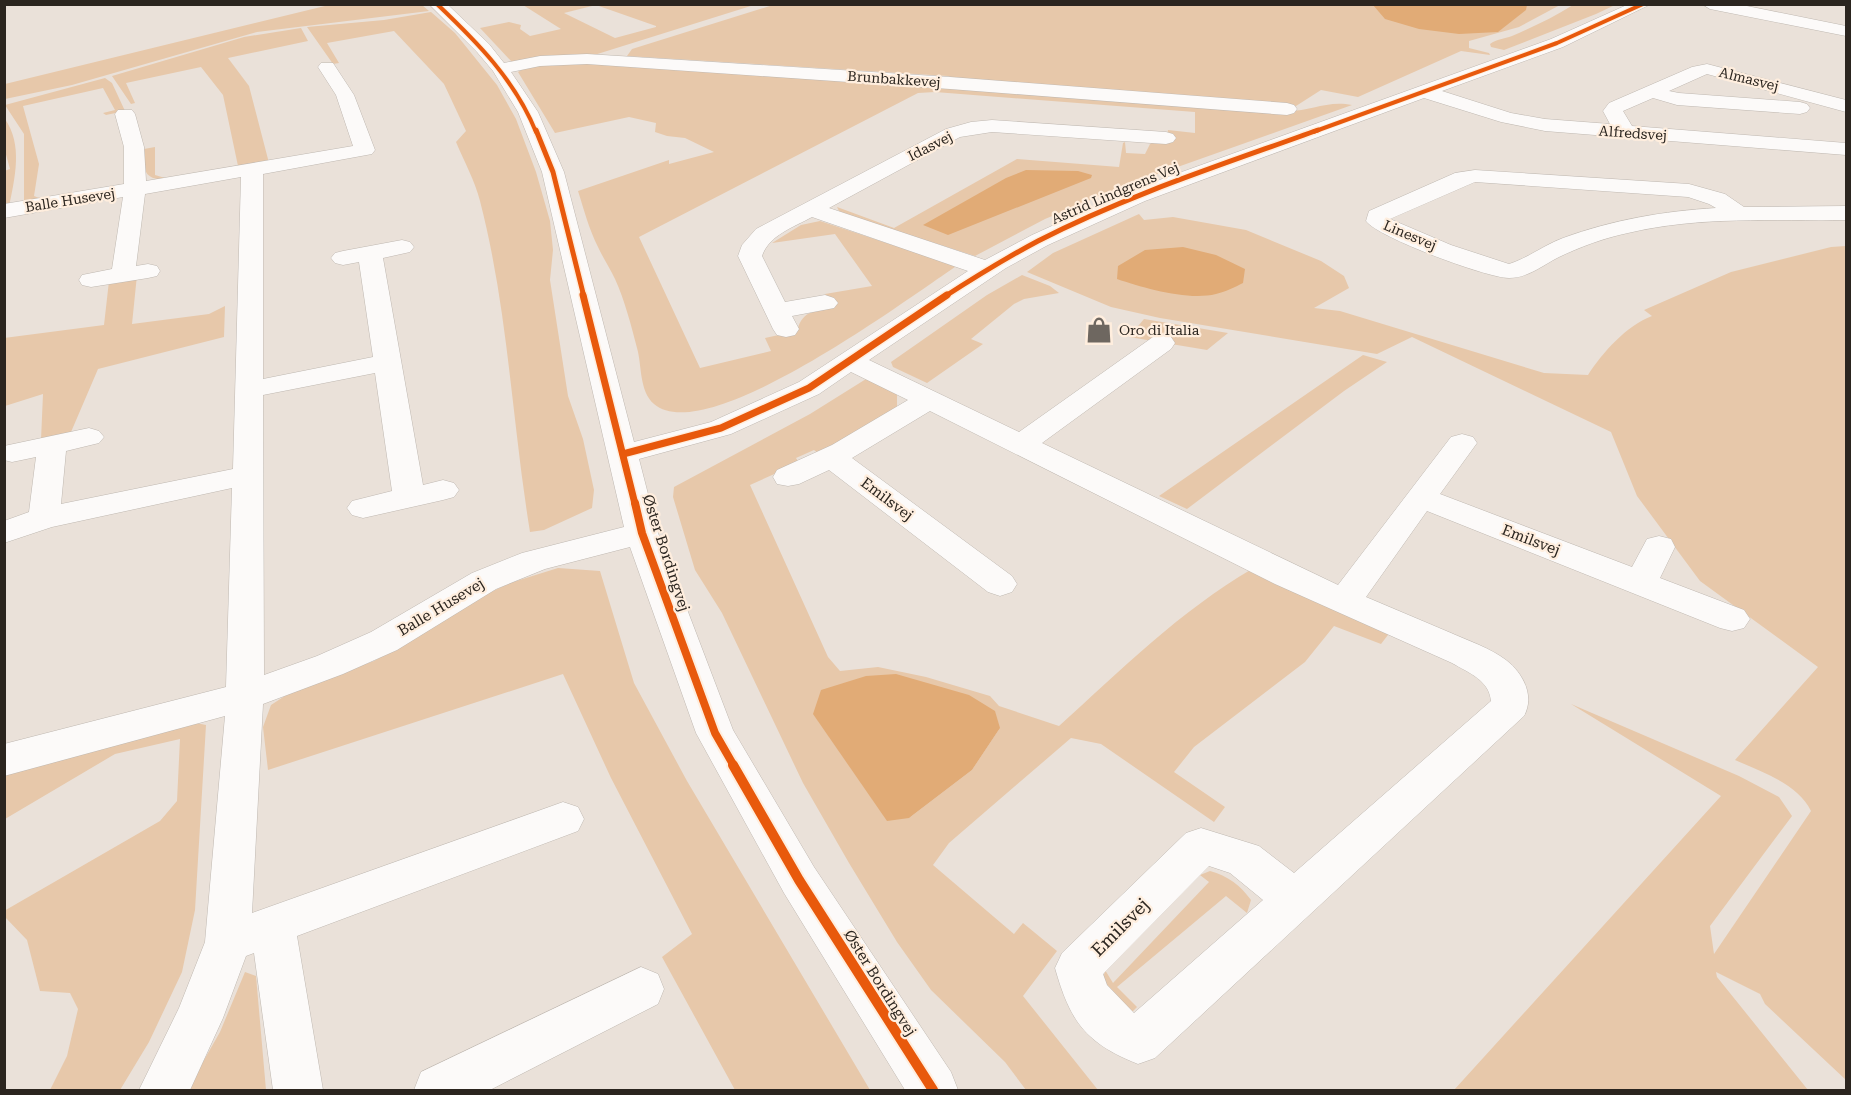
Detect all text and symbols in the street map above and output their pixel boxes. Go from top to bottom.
street label: Almasvej [1718,64,1780,94]
street label: Brunbakkevej [847,68,941,90]
street label: Alfredsvej [1598,123,1668,143]
street label: Idasvej [905,128,955,164]
street label: Astrid Lindgrens Vej [1049,159,1181,227]
street label: Balle Husevej [24,185,116,215]
street label: Linesvej [1381,217,1439,253]
shop icon: Oro di Italia [1084,315,1114,345]
place label: Oro di Italia [1119,322,1200,338]
street label: Emilsvej [857,474,917,524]
street label: Øster Bordingvej [639,492,693,614]
street label: Emilsvej [1499,521,1563,559]
street label: Balle Husevej [395,574,487,640]
street label: Emilsvej [1087,894,1153,960]
street label: Øster Bordingvej [840,927,920,1039]

